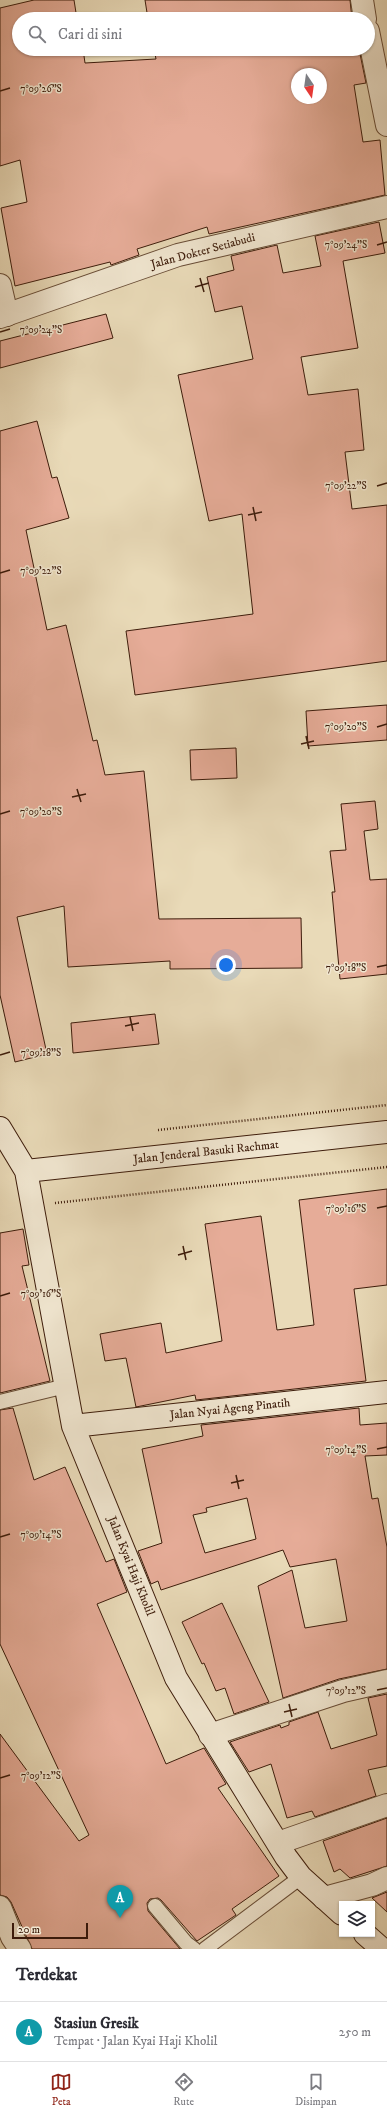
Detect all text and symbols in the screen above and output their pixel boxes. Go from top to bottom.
search box [12,12,375,56]
icon: search [26,23,48,45]
text: Cari di sini [58,25,122,44]
north arrow [291,68,327,104]
text: 7°09'26"S [20,83,62,95]
street label: Jalan Dokter Setiabudi [148,230,257,272]
text: 7°09'24"S [325,239,367,251]
text: 7°09'24"S [20,324,62,336]
text: 7°09'22"S [325,480,367,492]
text: 7°09'22"S [20,565,62,577]
text: 7°09'20"S [325,721,367,733]
text: 7°09'20"S [20,806,62,818]
your location [216,955,236,975]
text: 7°09'18"S [326,962,366,974]
text: 7°09'18"S [21,1047,61,1059]
street label: Jalan Jenderal Basuki Rachmat [131,1137,280,1167]
text: 7°09'16"S [326,1203,366,1215]
text: 7°09'16"S [21,1288,61,1300]
street label: Jalan Nyai Ageng Pinatih [168,1395,292,1423]
text: 7°09'14"S [325,1444,367,1456]
street label: Jalan Kyai Haji Kholil [104,1513,158,1618]
text: 7°09'14"S [20,1529,62,1541]
text: 7°09'12"S [326,1685,366,1697]
text: 7°09'12"S [21,1770,61,1782]
pin: A [107,1885,133,1918]
map controls [339,1901,375,1937]
button: layers [339,1901,375,1937]
scale bar [12,1921,88,1940]
text: 20 m [18,1923,40,1937]
text: Terdekat [16,1964,77,1986]
text: Stasiun Gresik [54,2014,139,2033]
text: A [25,2024,33,2040]
text: 250 m [339,2024,371,2040]
text: Tempat · Jalan Kyai Haji Kholil [54,2033,218,2049]
tab: Peta [50,2071,72,2109]
tab: Rute [173,2071,195,2109]
tab: Disimpan [295,2071,337,2109]

